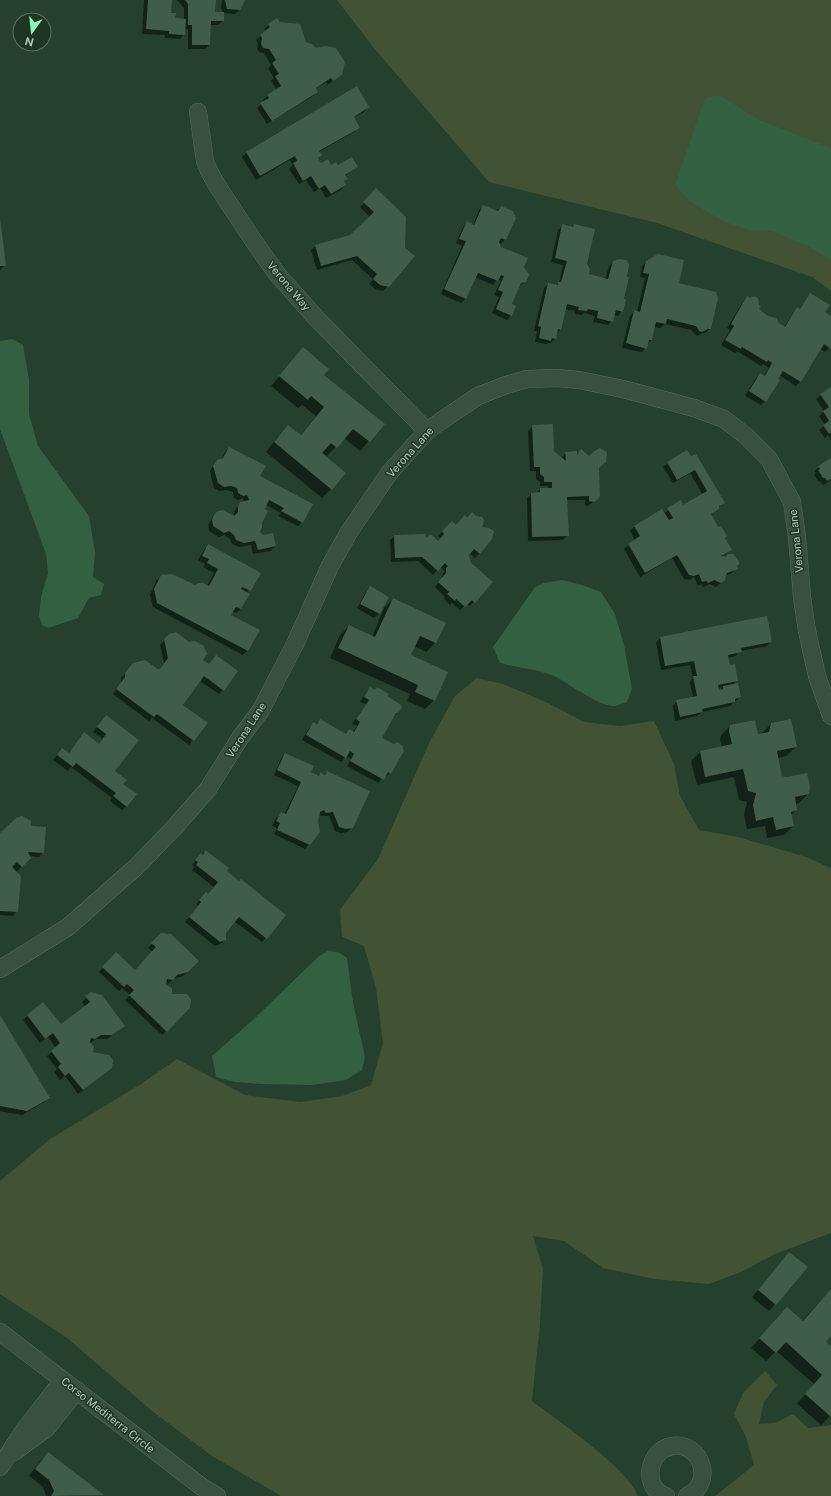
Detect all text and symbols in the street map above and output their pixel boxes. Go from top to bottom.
north arrow [12,12,52,52]
text: N [24,35,35,49]
street label: Verona Way [265,259,313,313]
street label: Verona Lane [384,424,436,480]
street label: Verona Lane [787,509,805,573]
street label: Verona Lane [224,700,268,760]
street label: Corso Mediterra Circle [59,1375,157,1455]

